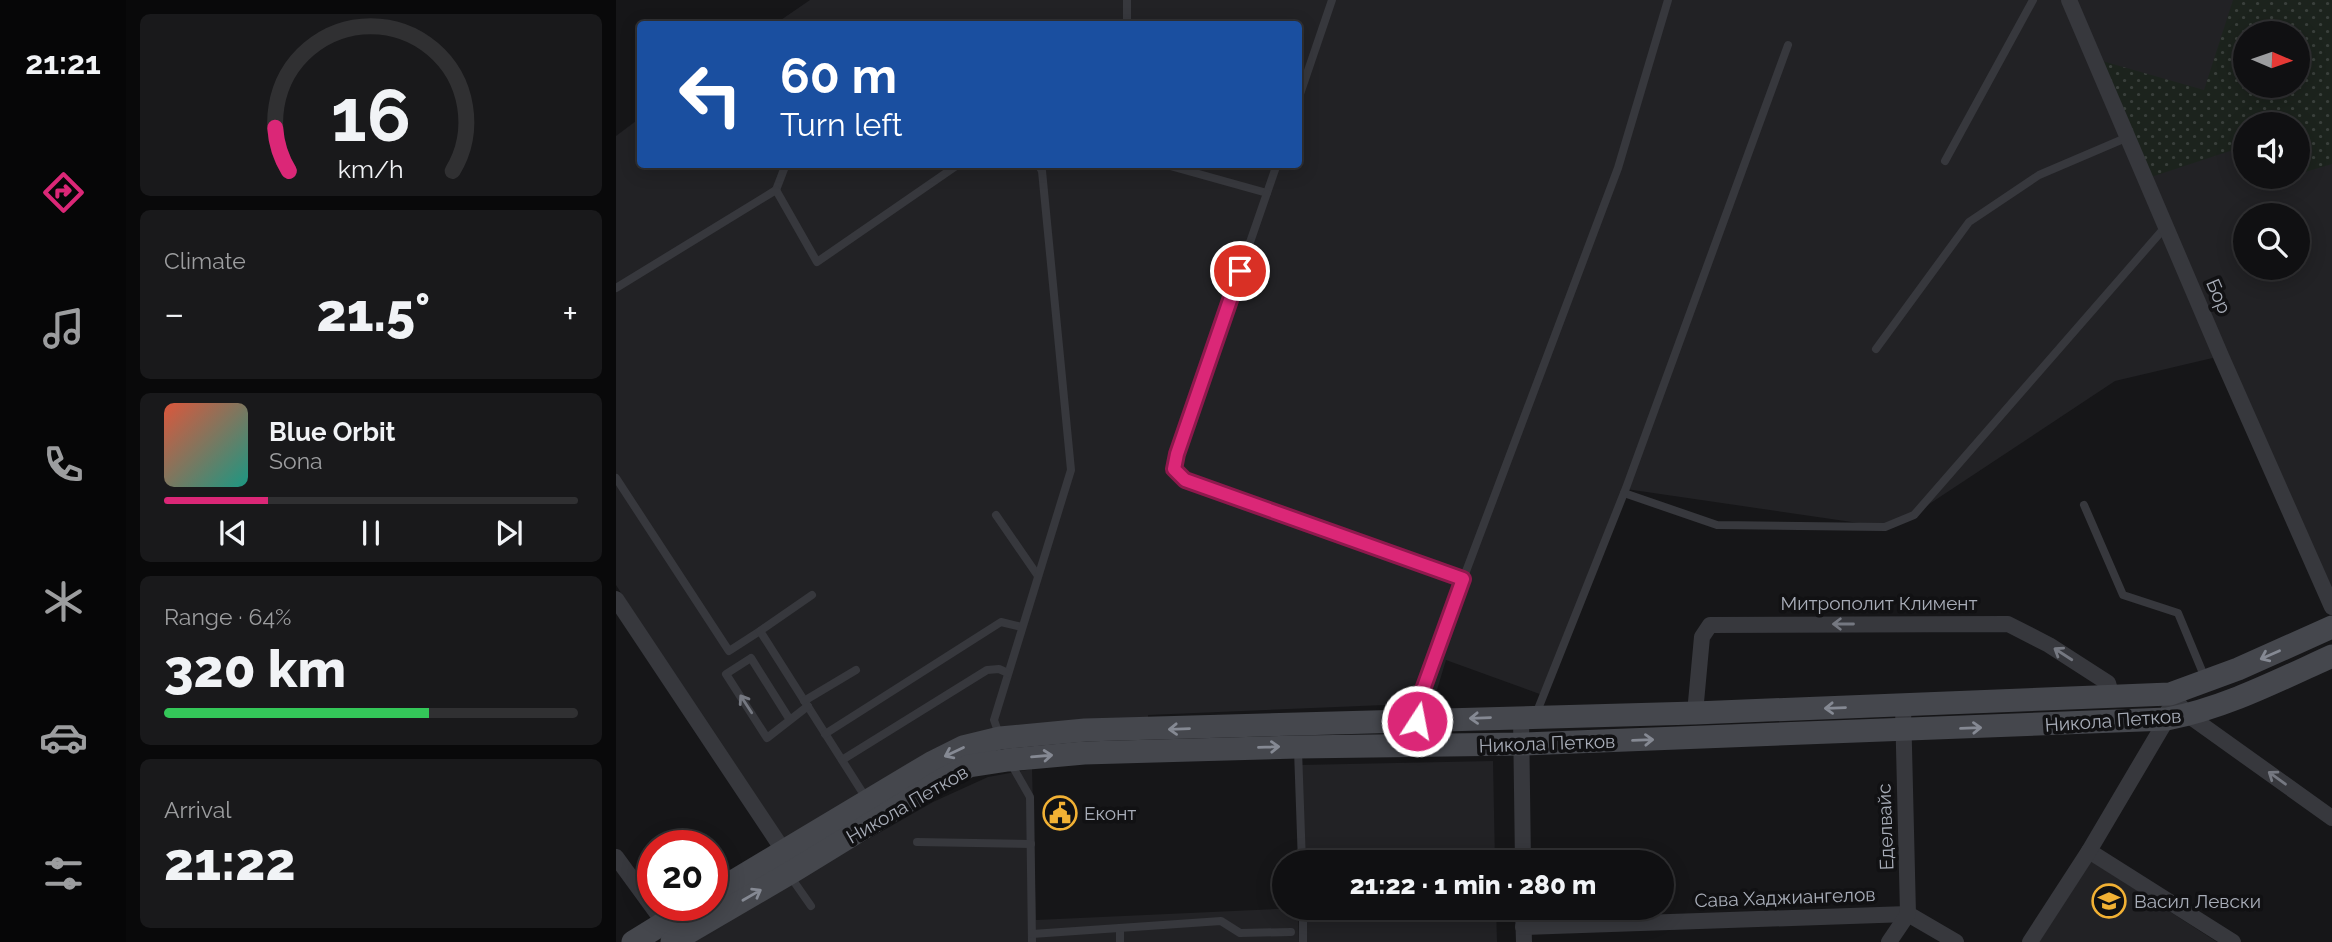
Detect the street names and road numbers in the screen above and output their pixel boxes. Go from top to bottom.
street label: Бор [2202,275,2236,317]
street label: Митрополит Климент [1781,592,1977,614]
street label: Никола Петков [2044,704,2182,736]
street label: Никола Петков [1478,730,1616,756]
street label: Никола Петков [842,760,972,848]
street label: Еделвайс [1872,783,1898,871]
street label: Сава Хаджиангелов [1694,883,1876,911]

